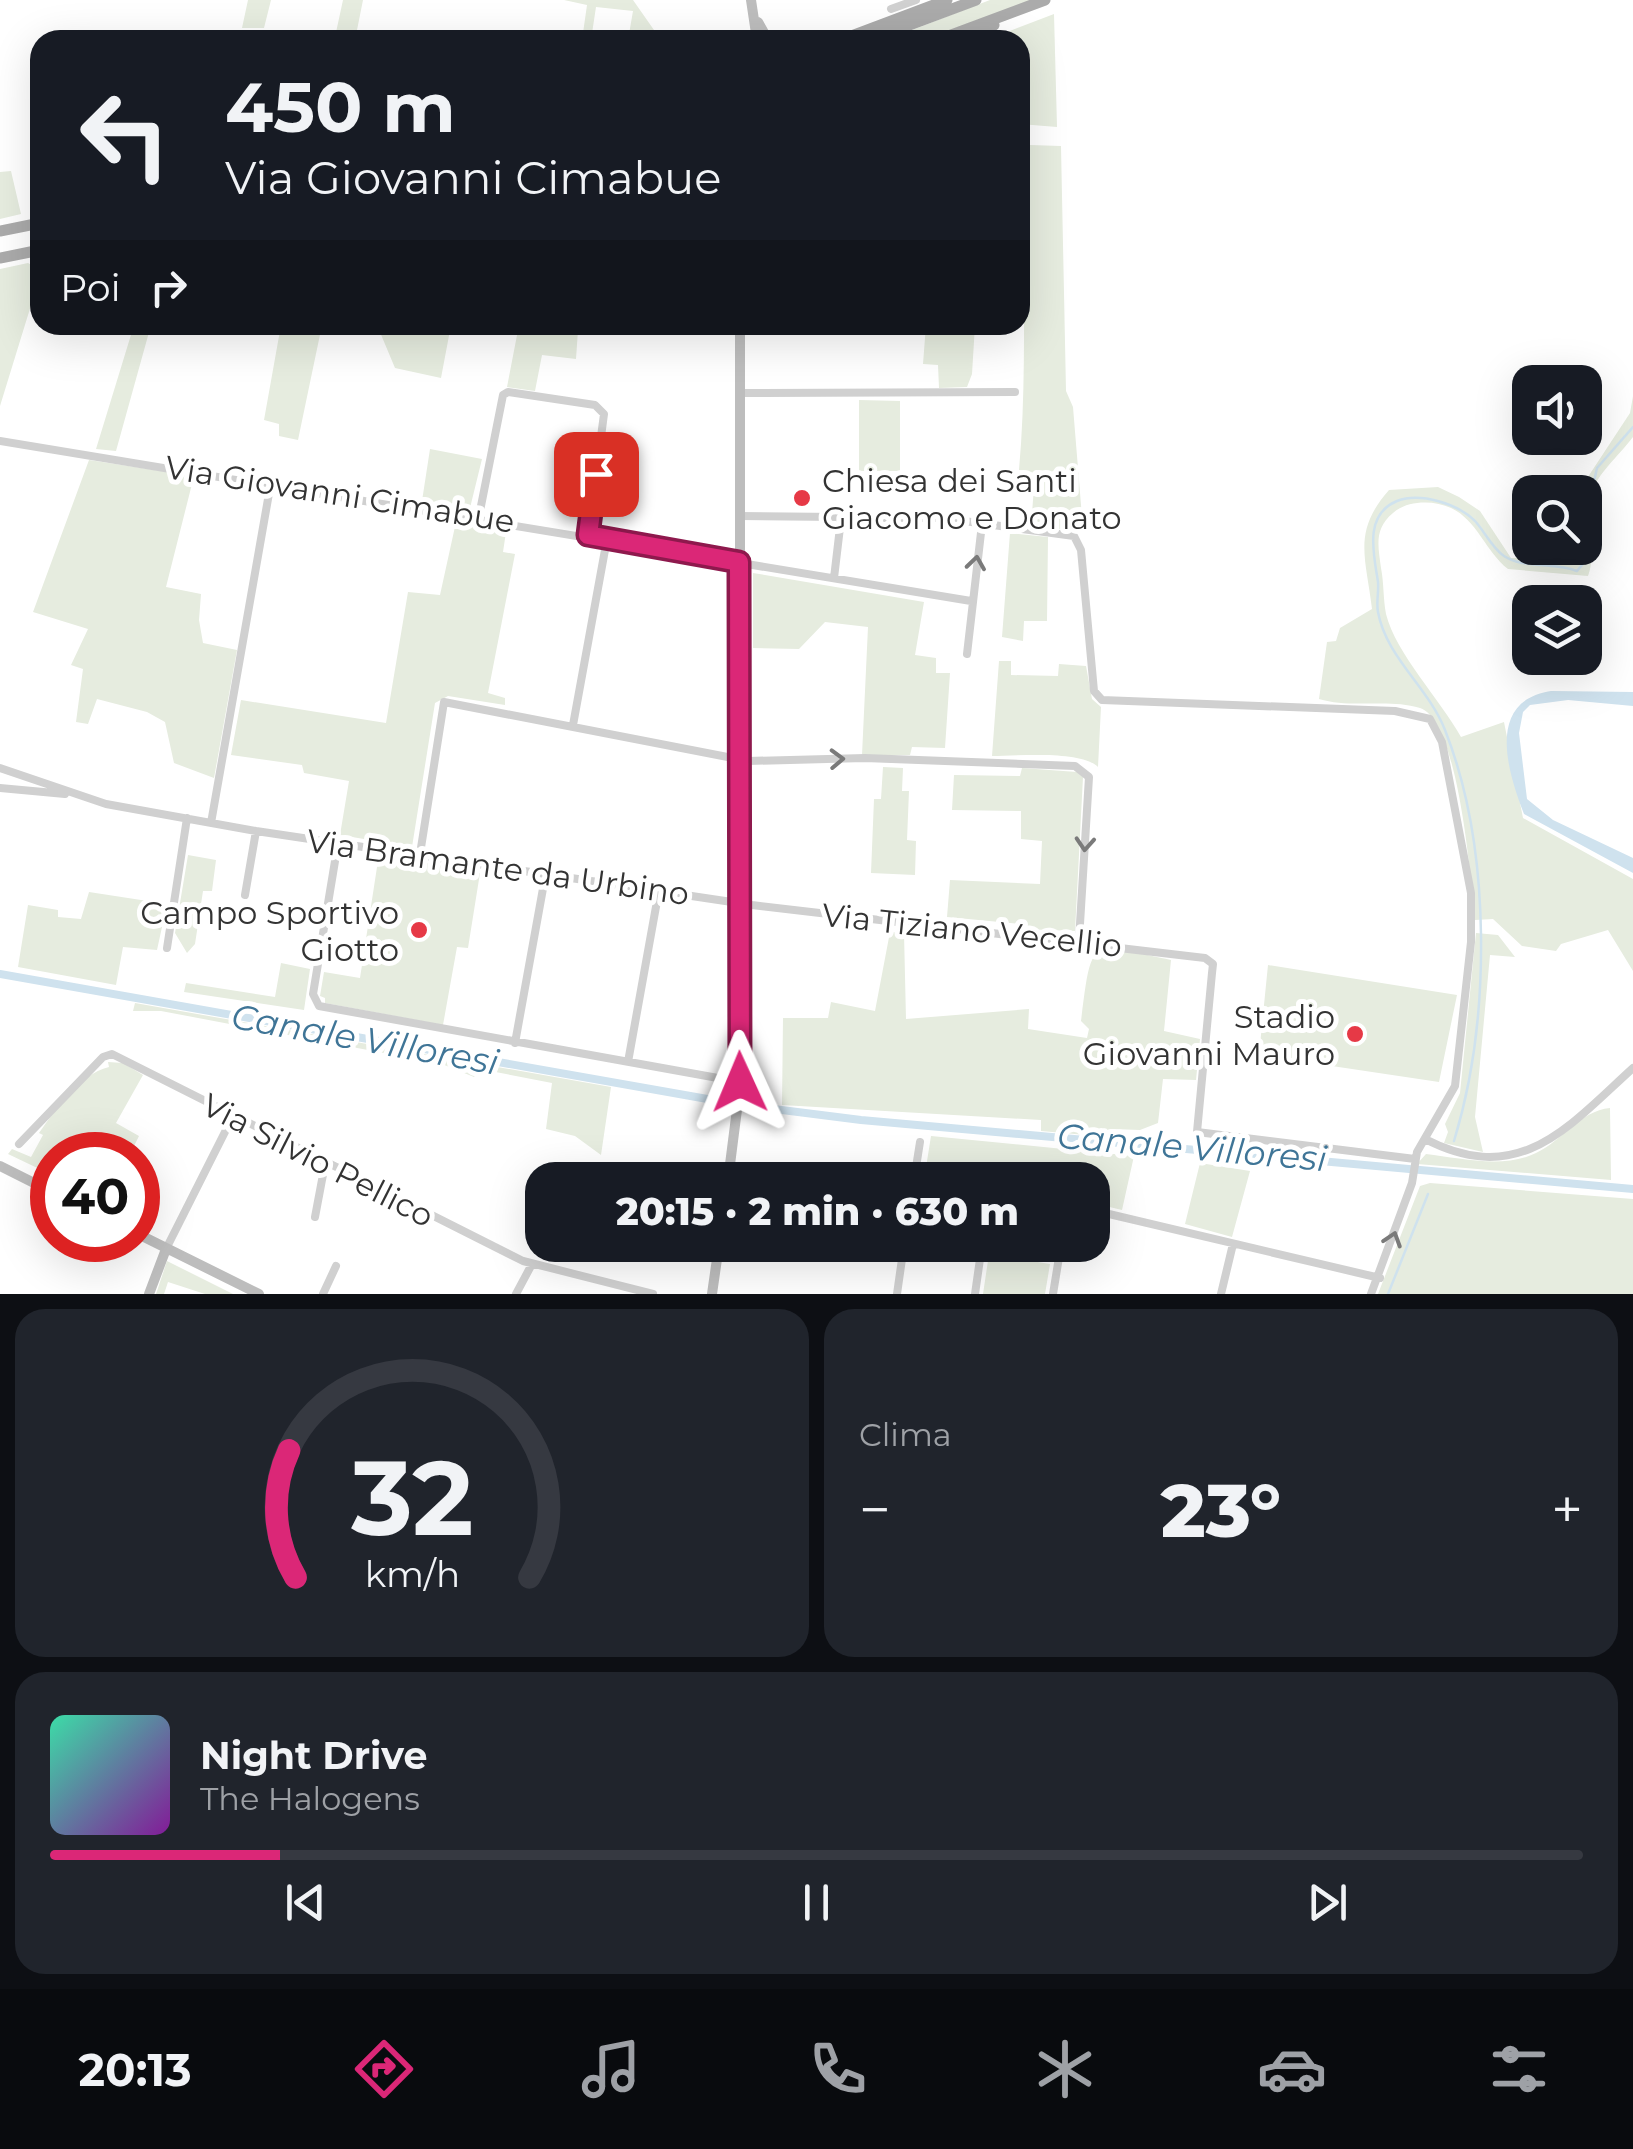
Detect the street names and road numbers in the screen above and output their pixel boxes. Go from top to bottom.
street label: Via Giovanni Cimabue [163,447,517,541]
street label: Via Bramante da Urbino [304,821,692,913]
street label: Via Tiziano Vecellio [820,895,1124,965]
street label: Via Silvio Pellico [196,1085,440,1235]

